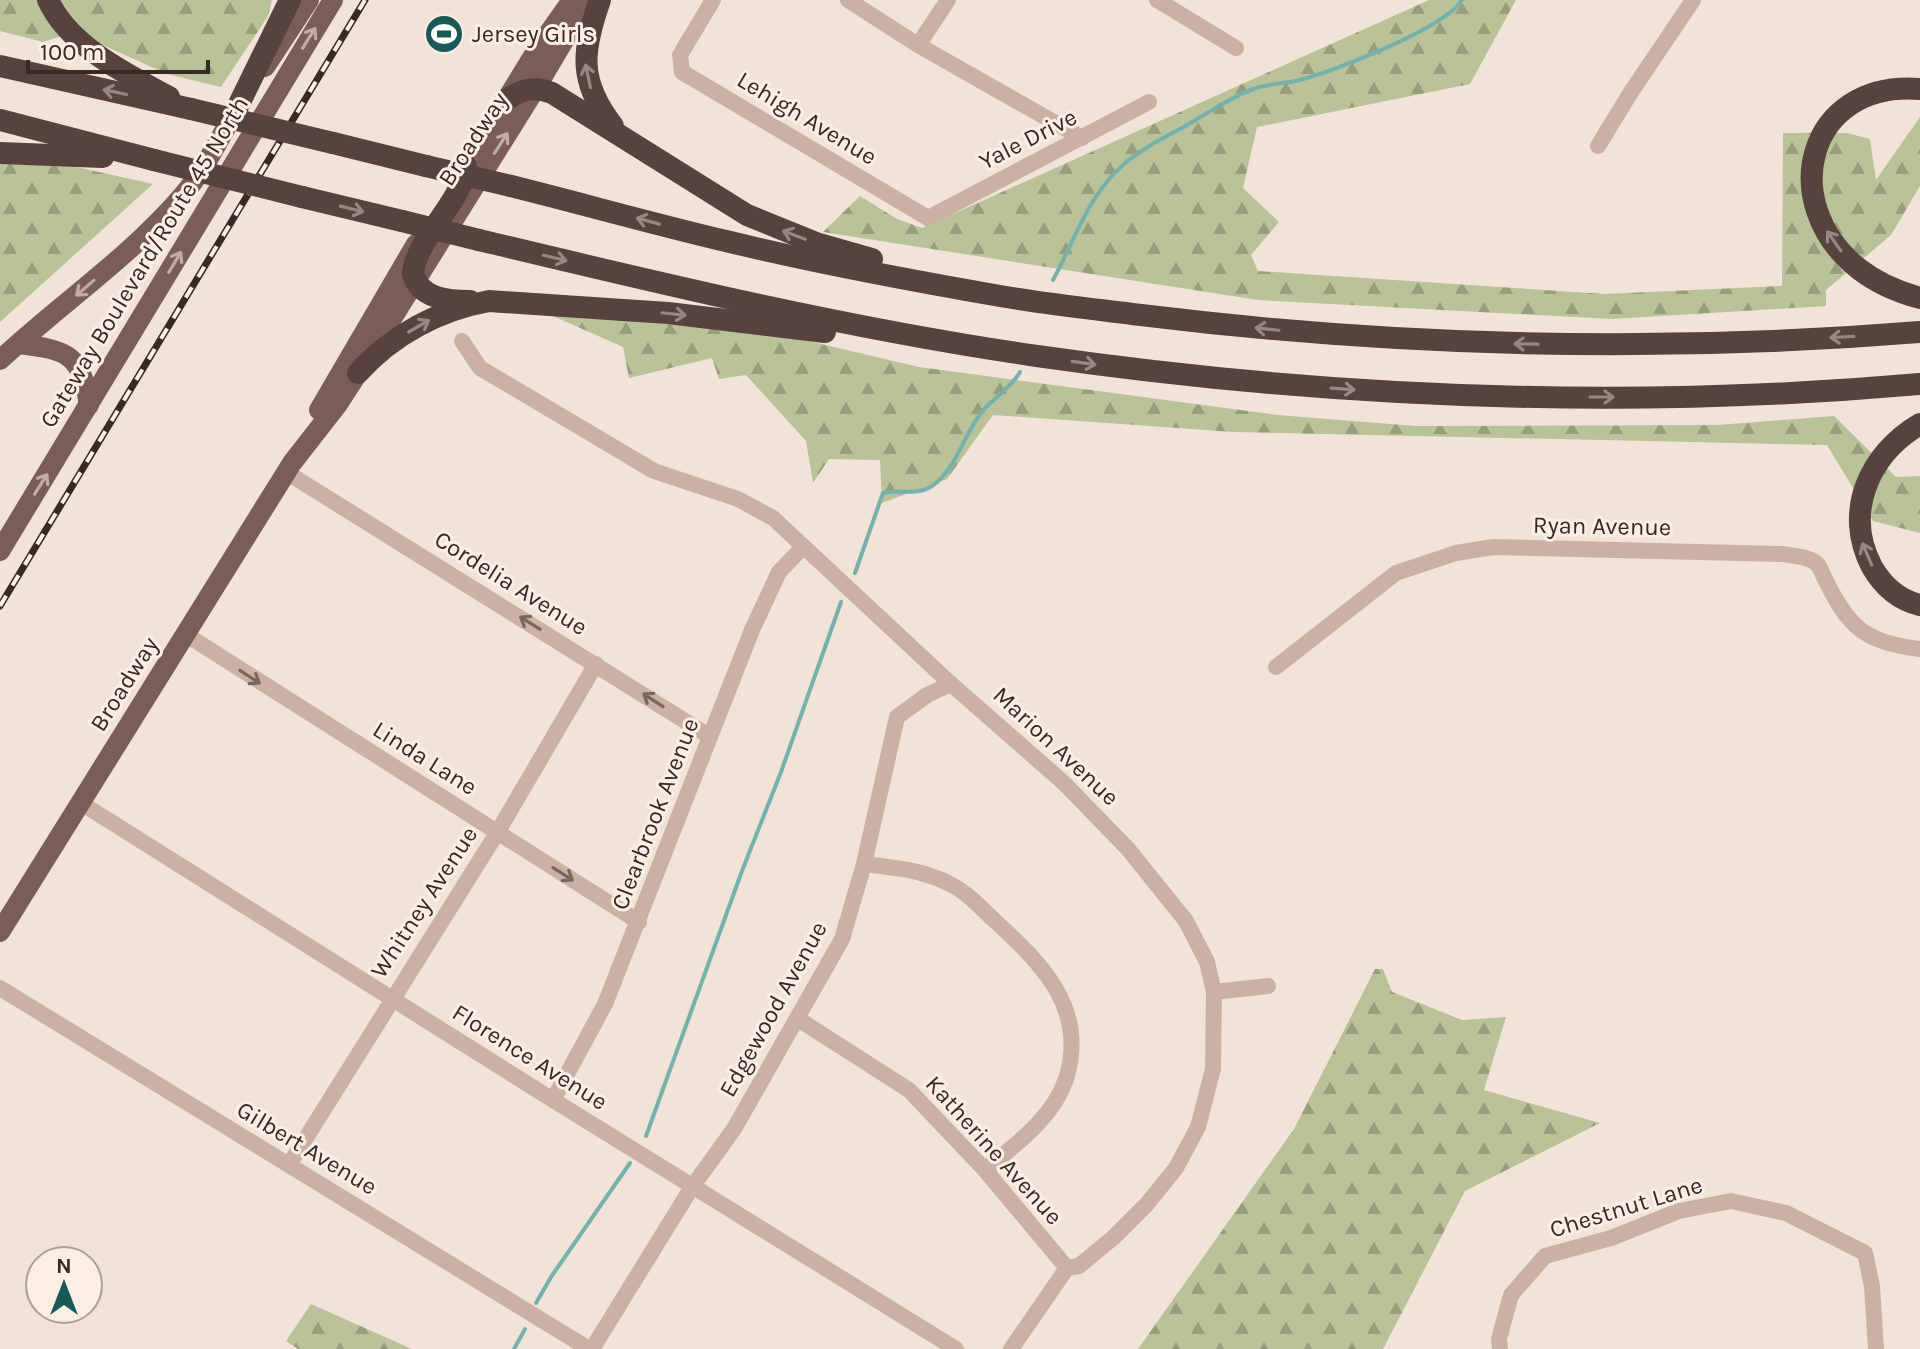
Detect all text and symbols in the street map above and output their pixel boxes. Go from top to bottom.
sports icon: Jersey Girls [423,13,465,55]
place label: Jersey Girls [472,20,595,48]
scale bar [28,24,208,74]
one-way arrow [300,28,317,50]
text: 100 m [40,38,105,66]
one-way arrow [580,64,595,89]
street label: Lehigh Avenue [732,65,882,171]
one-way arrow [102,84,128,99]
street label: Broadway [432,87,514,191]
street label: Gateway Boulevard/Route 45 North [34,91,254,433]
street label: Yale Drive [975,103,1081,175]
one-way arrow [493,132,509,155]
one-way arrow [339,202,364,217]
one-way arrow [636,212,662,227]
one-way arrow [783,227,807,241]
one-way arrow [1826,230,1842,252]
one-way arrow [167,251,183,274]
one-way arrow [541,251,567,266]
one-way arrow [76,279,96,297]
one-way arrow [660,306,687,321]
one-way arrow [407,318,430,334]
one-way arrow [1254,322,1281,337]
one-way arrow [1829,330,1856,345]
one-way arrow [1513,336,1540,351]
one-way arrow [1071,356,1096,371]
one-way arrow [1329,382,1356,397]
one-way arrow [1588,389,1615,405]
one-way arrow [33,473,49,496]
street label: Ryan Avenue [1533,511,1671,541]
street label: Cordelia Avenue [429,525,593,641]
one-way arrow [1858,542,1873,566]
one-way arrow [519,614,542,630]
street label: Broadway [84,632,164,736]
one-way arrow [239,668,261,685]
street label: Marion Avenue [987,681,1125,811]
one-way arrow [642,692,665,708]
street label: Clearbrook Avenue [606,714,704,914]
street label: Linda Lane [368,715,482,801]
street label: Whitney Avenue [365,821,483,983]
one-way arrow [551,867,574,883]
street label: Edgewood Avenue [713,916,833,1102]
street label: Florence Avenue [447,998,613,1116]
street label: Katherine Avenue [920,1070,1068,1230]
street label: Gilbert Avenue [232,1095,382,1201]
street label: Chestnut Lane [1546,1170,1706,1244]
north arrow [24,1245,104,1325]
text: N [56,1253,72,1279]

